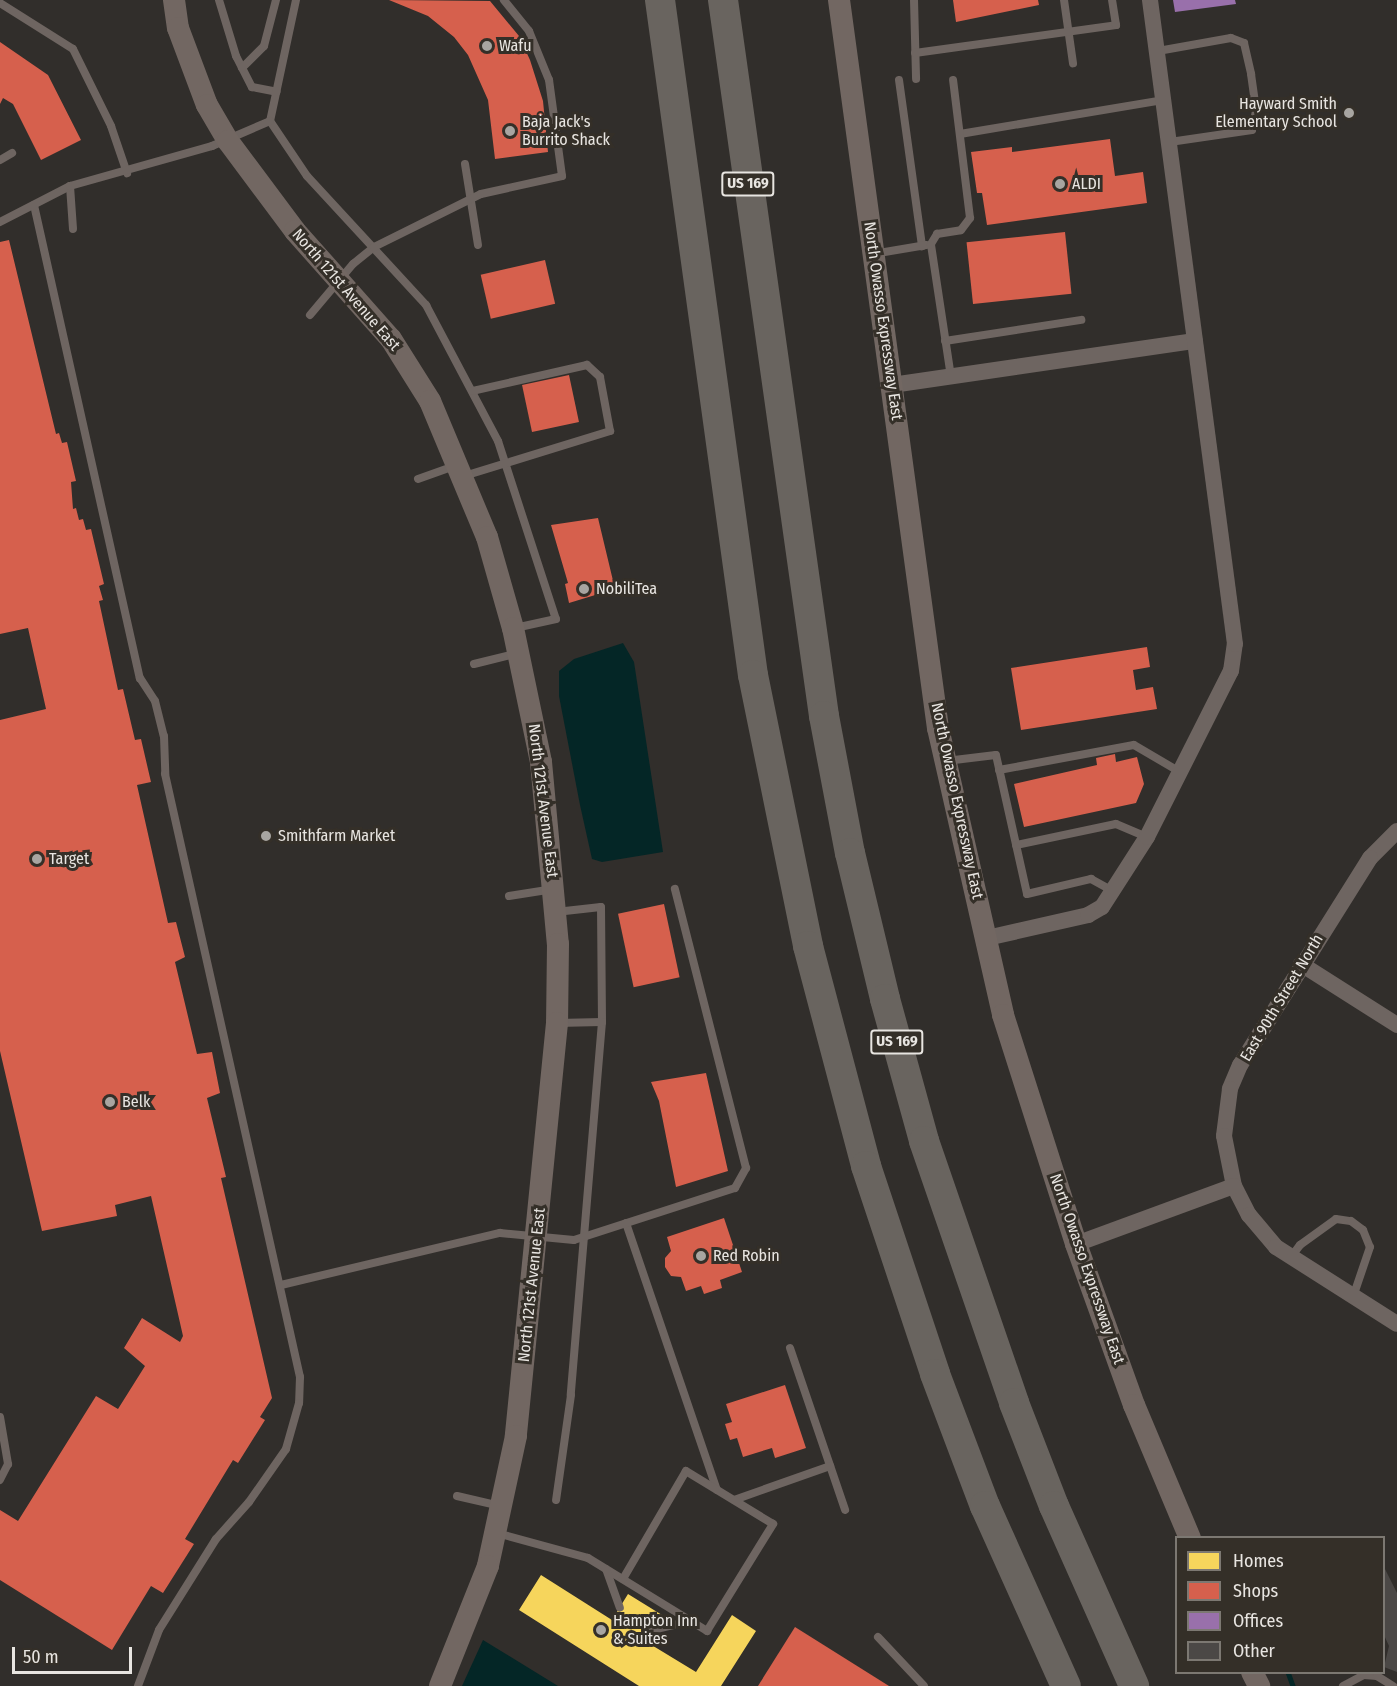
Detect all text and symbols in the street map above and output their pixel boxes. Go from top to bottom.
place label: Wafu [499,36,532,56]
marker: Wafu [480,39,494,53]
place label: Hayward Smith Elementary School [1215,94,1337,132]
marker: Hayward Smith Elementary School [1342,106,1356,120]
place label: Baja Jack's Burrito Shack [522,112,610,150]
marker: Baja Jack's Burrito Shack [503,124,517,138]
road number: US 169 [721,172,775,196]
place label: ALDI [1072,174,1101,194]
marker: ALDI [1053,177,1067,191]
street label: North Owasso Expressway East [860,221,906,421]
street label: North 121st Avenue East [288,225,404,355]
place label: NobiliTea [596,579,657,599]
marker: NobiliTea [577,582,591,596]
street label: North Owasso Expressway East [927,701,987,901]
street label: North 121st Avenue East [524,723,562,879]
place label: Smithfarm Market [278,826,395,846]
marker: Smithfarm Market [259,829,273,843]
place label: Target [49,849,89,869]
marker: Target [30,852,44,866]
street label: East 90th Street North [1236,931,1328,1065]
road number: US 169 [870,1030,924,1054]
place label: Belk [122,1092,150,1112]
marker: Belk [103,1095,117,1109]
street label: North Owasso Expressway East [1045,1171,1129,1367]
street label: North 121st Avenue East [514,1207,550,1363]
place label: Red Robin [713,1246,780,1266]
marker: Red Robin [694,1249,708,1263]
legend [1175,1536,1385,1674]
text: Homes [1233,1550,1284,1572]
text: Shops [1233,1580,1278,1602]
text: Offices [1233,1610,1283,1632]
place label: Hampton Inn & Suites [613,1611,698,1649]
marker: Hampton Inn & Suites [594,1623,608,1637]
scale bar [15,1635,135,1673]
text: Other [1233,1640,1275,1662]
text: 50 m [23,1646,59,1668]

